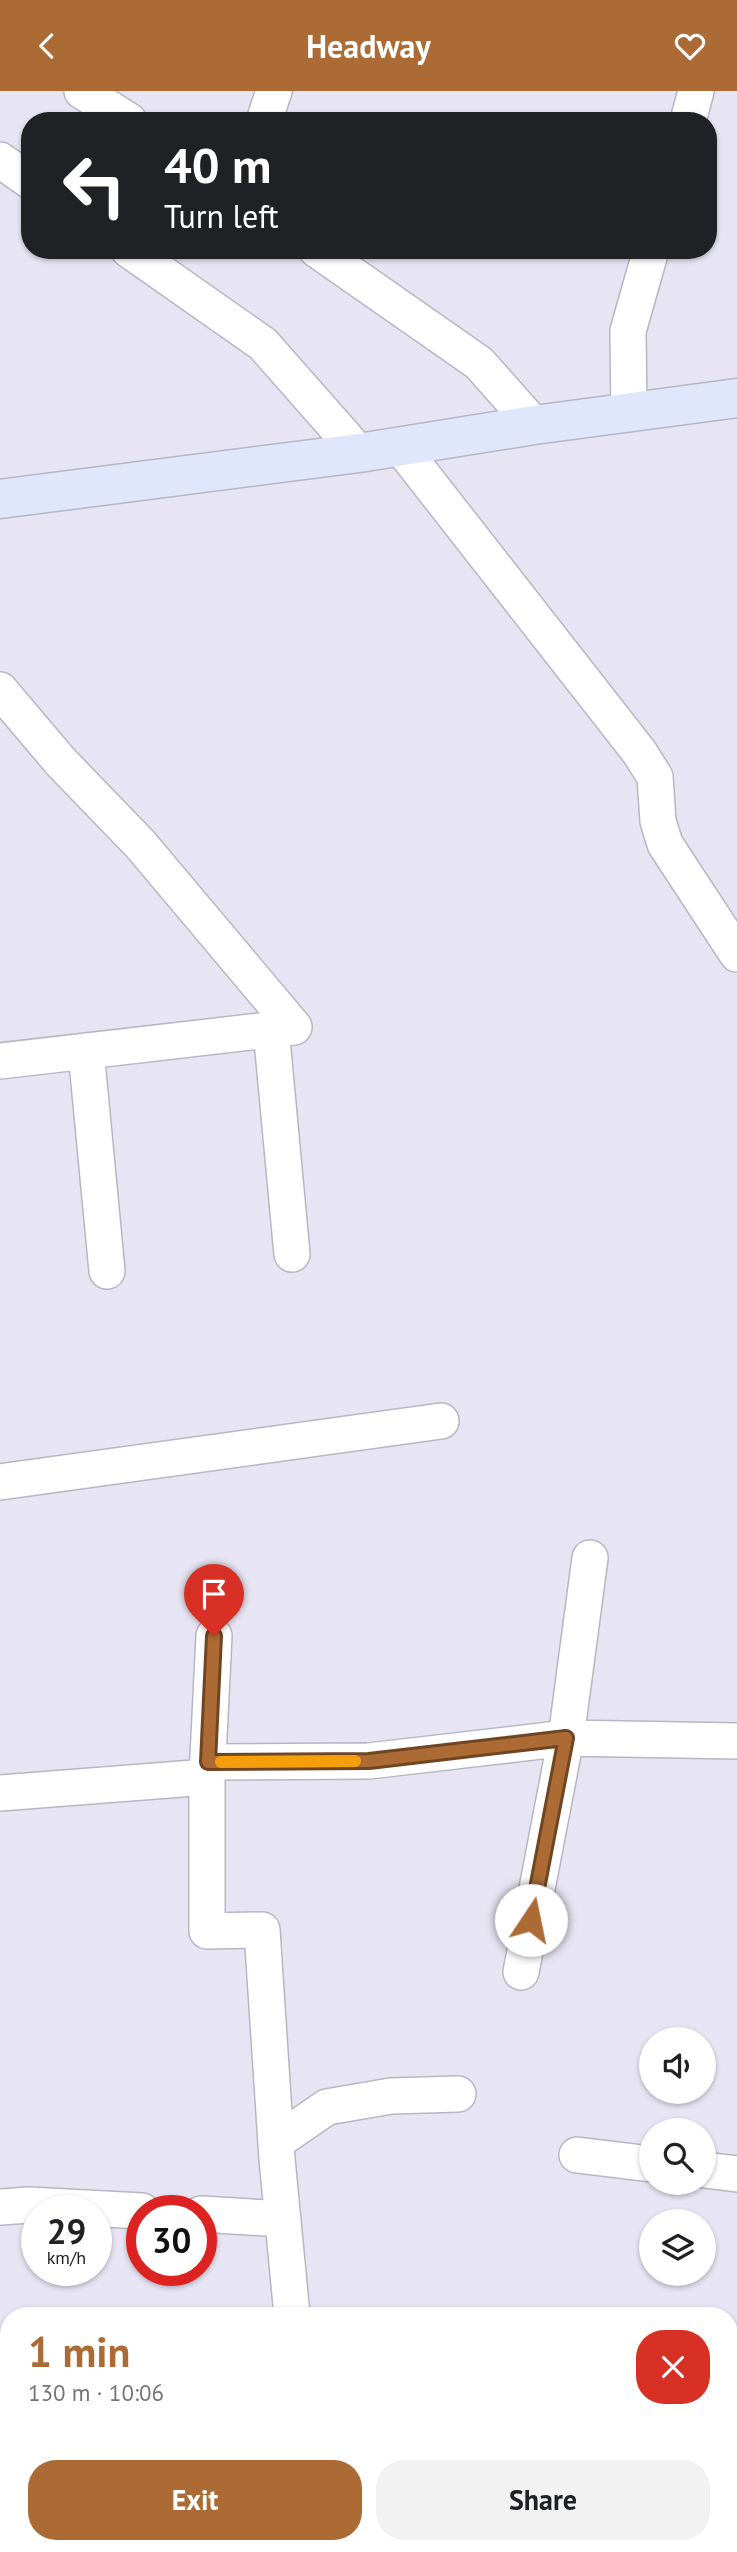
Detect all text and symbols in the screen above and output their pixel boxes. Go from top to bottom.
text: Headway [306,25,431,67]
icon: back [28,27,66,65]
icon: heart [671,27,709,65]
text: 40 m [164,133,271,197]
icon: left [49,140,140,231]
text: Turn left [164,195,279,237]
pin [184,1564,244,1636]
icon: arrive [195,1575,233,1613]
position arrow [494,1883,568,1957]
map controls [639,2027,716,2286]
button: sound [639,2027,716,2104]
button: search [639,2118,716,2195]
speed limit sign: 30 [126,2195,217,2286]
text: 29 [47,2208,86,2254]
button: layers [639,2209,716,2286]
text: km/h [47,2246,86,2269]
text: 1 min [28,2324,130,2379]
button: close [636,2330,710,2404]
text: 130 m · 10:06 [28,2378,164,2407]
button: Exit [28,2460,362,2540]
button: Share [376,2460,710,2540]

